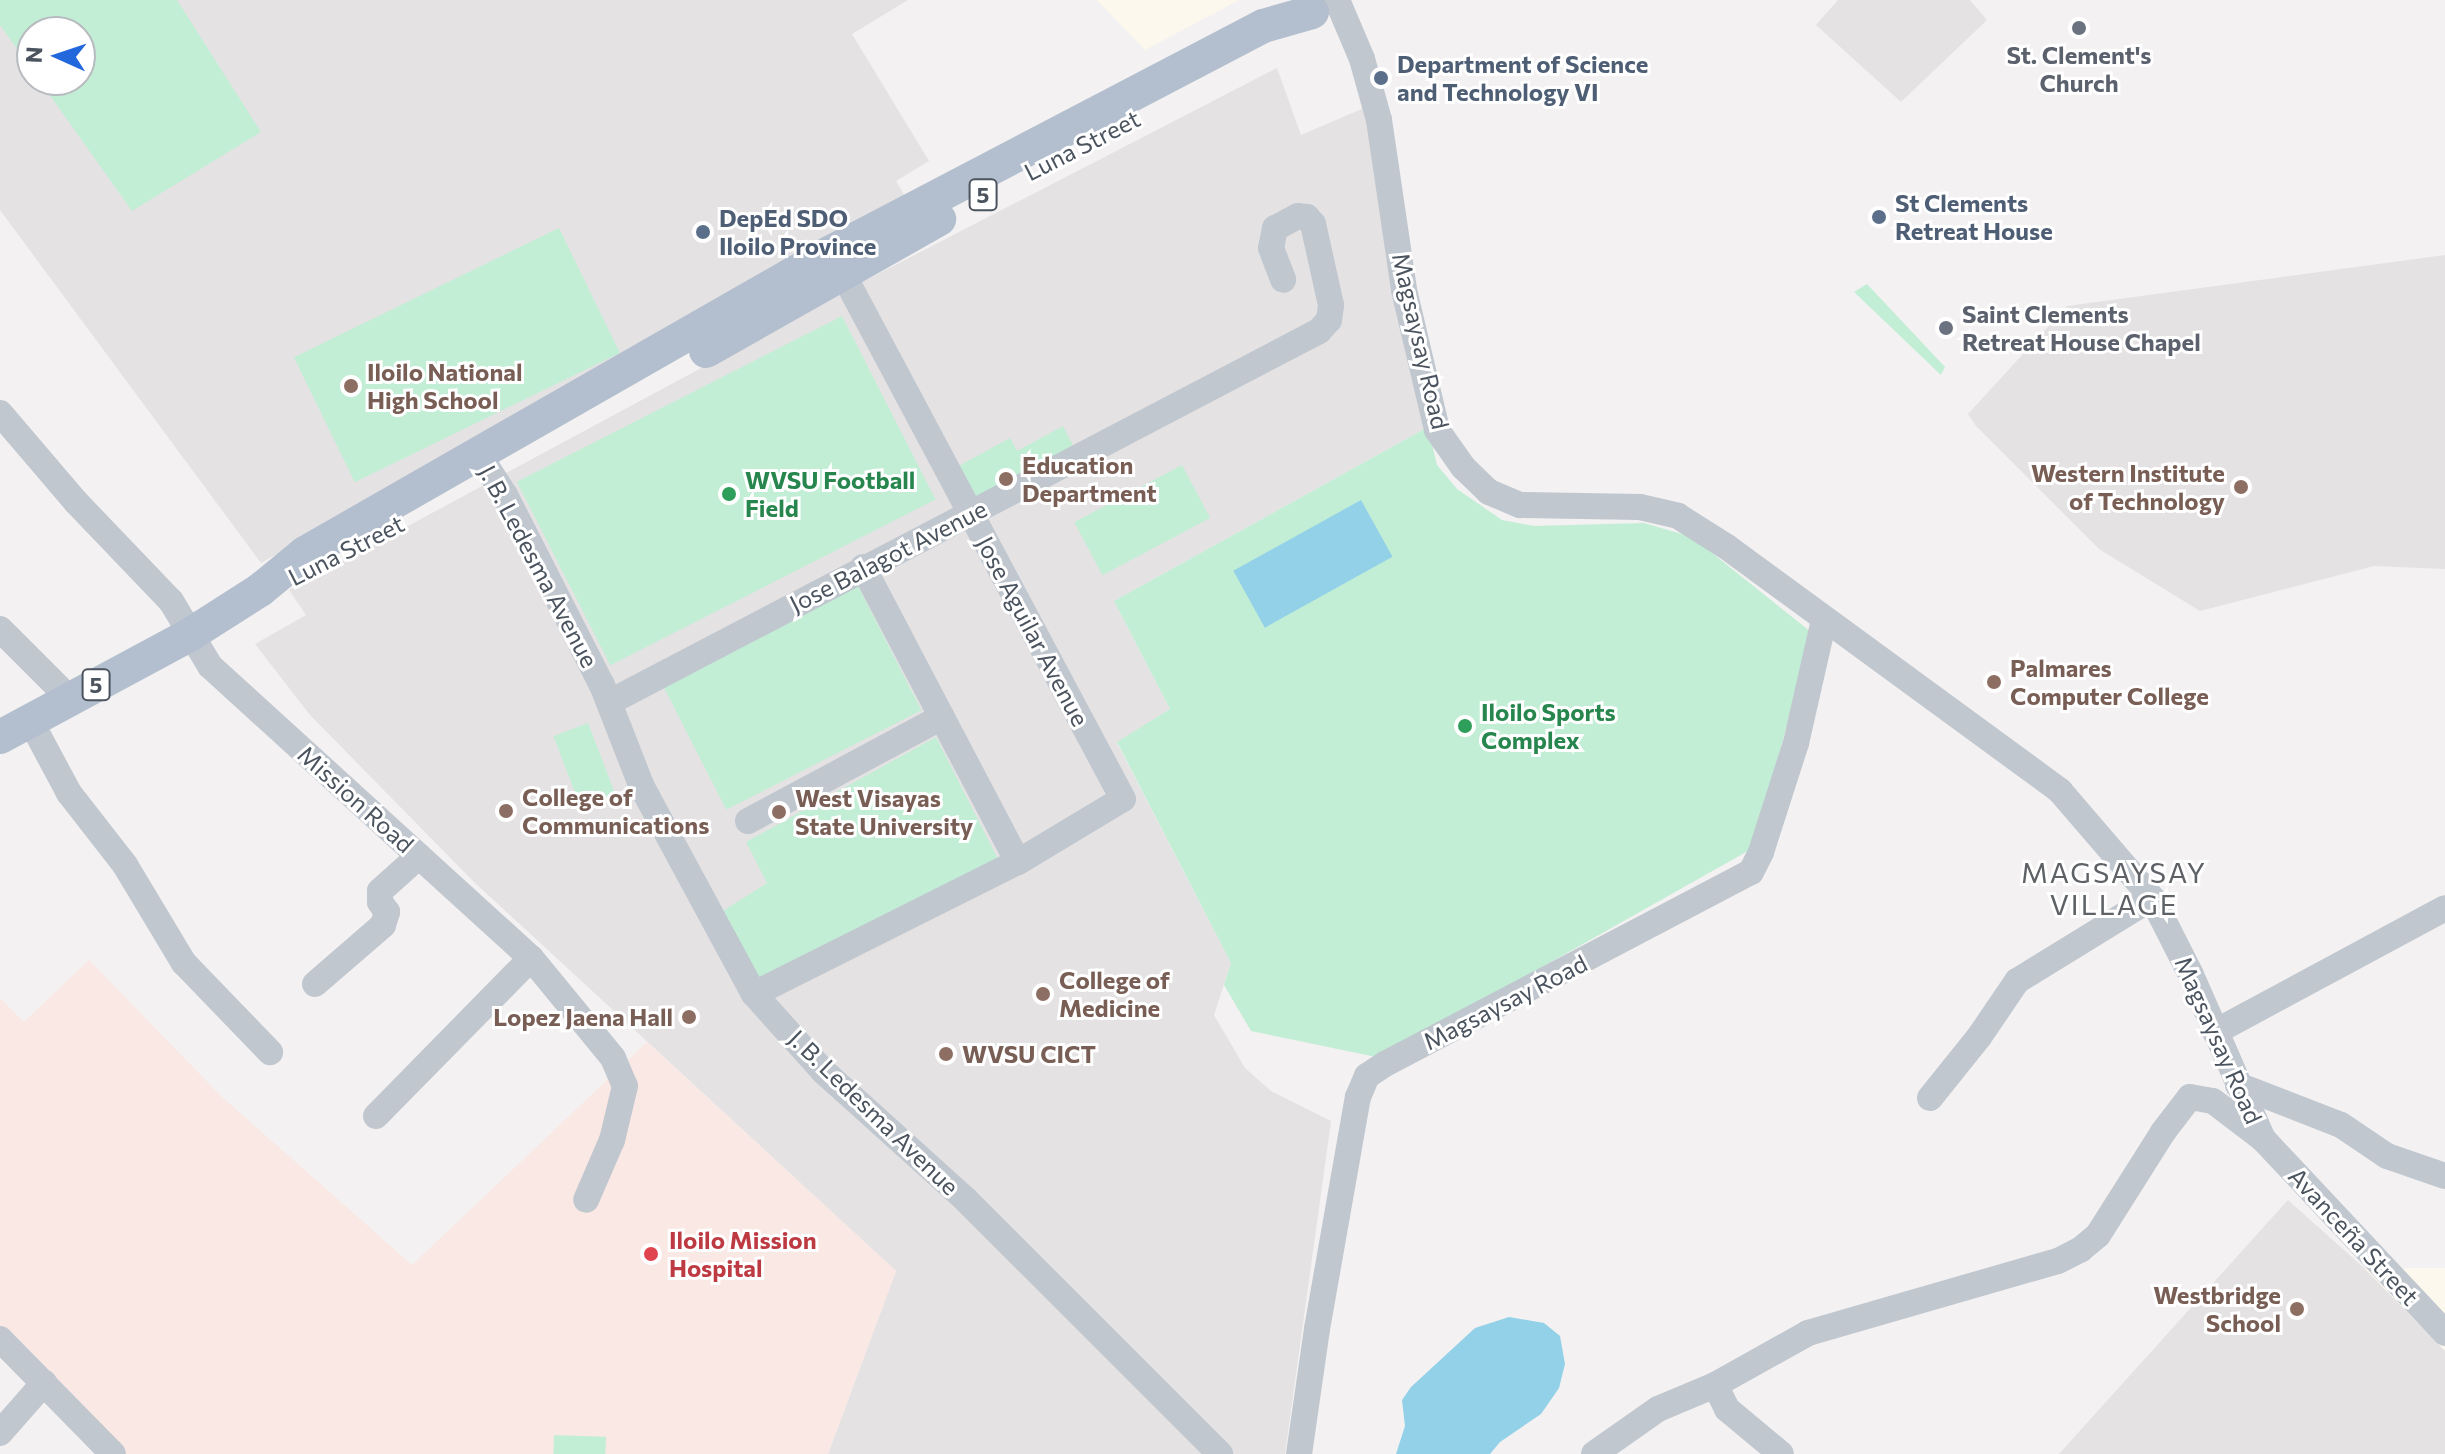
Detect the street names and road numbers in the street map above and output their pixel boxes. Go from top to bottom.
street label: Luna Street [1019,104,1145,186]
road number: 5 [967,177,999,213]
street label: Magsaysay Road [1387,250,1455,432]
street label: J. B. Ledesma Avenue [473,460,605,672]
street label: Jose Balagot Avenue [785,494,991,618]
street label: Luna Street [283,509,409,591]
street label: Jose Aguilar Avenue [971,531,1095,731]
road number: 5 [80,667,112,703]
street label: Mission Road [292,739,420,859]
street label: Magsaysay Road [1418,948,1592,1056]
street label: Magsaysay Road [2169,952,2269,1128]
street label: J. B. Ledesma Avenue [783,1024,965,1200]
street label: Avanceña Street [2283,1161,2425,1311]

